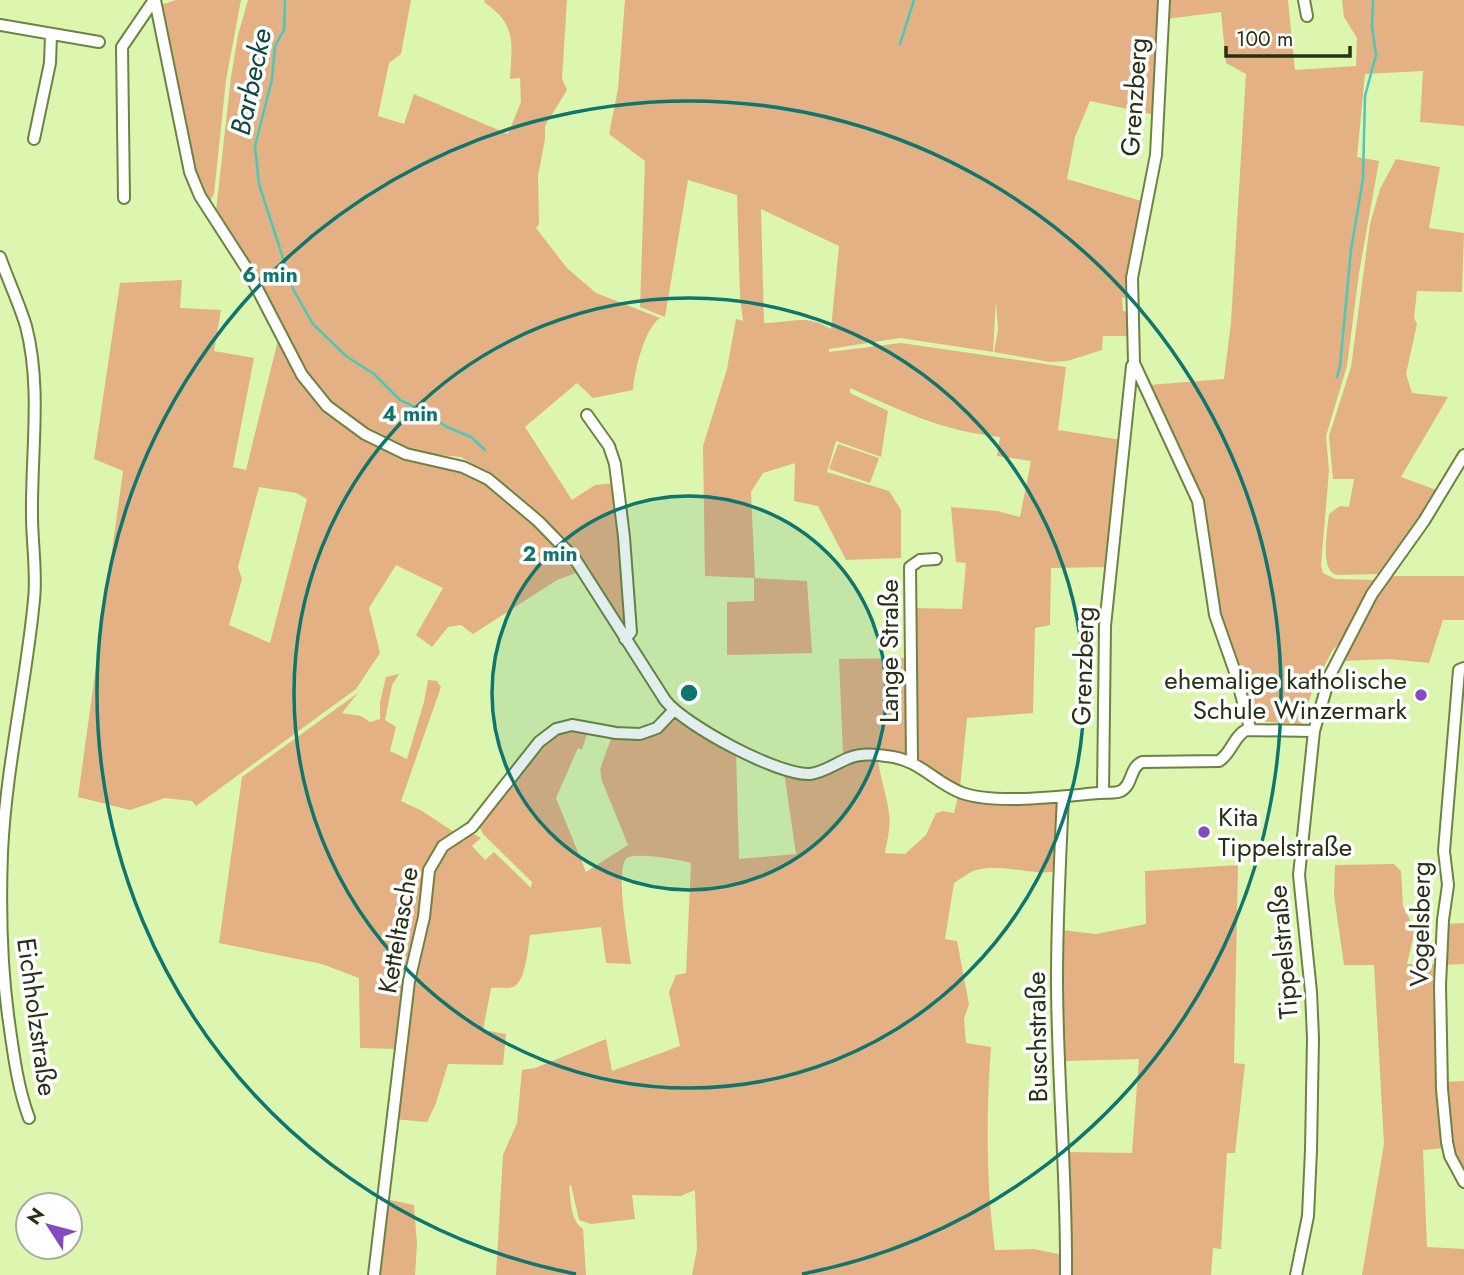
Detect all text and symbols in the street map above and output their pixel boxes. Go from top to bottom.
scale bar [1226,14,1350,58]
text: 100 m [1236,24,1293,54]
water label: Barbecke [220,25,282,139]
street label: Grenzberg [1111,36,1157,158]
text: 6 min [242,260,298,290]
text: 4 min [382,399,438,429]
text: 2 min [522,539,578,569]
street label: Lange Straße [870,579,908,723]
street label: Grenzberg [1062,606,1104,726]
place label: ehemalige katholische Schule Winzermark [1164,661,1408,729]
centre of rings [677,681,701,705]
marker: ehemalige katholische Schule Winzermark [1413,687,1429,703]
place label: Kita Tippelstraße [1218,798,1352,866]
marker: Kita Tippelstraße [1196,824,1212,840]
street label: Vogelsberg [1400,861,1440,987]
street label: Ketteltasche [368,864,428,996]
street label: Tippelstraße [1258,884,1308,1020]
street label: Eichholzstraße [7,936,67,1098]
street label: Buschstraße [1017,971,1057,1103]
north arrow [14,1191,84,1261]
text: N [20,1202,51,1230]

